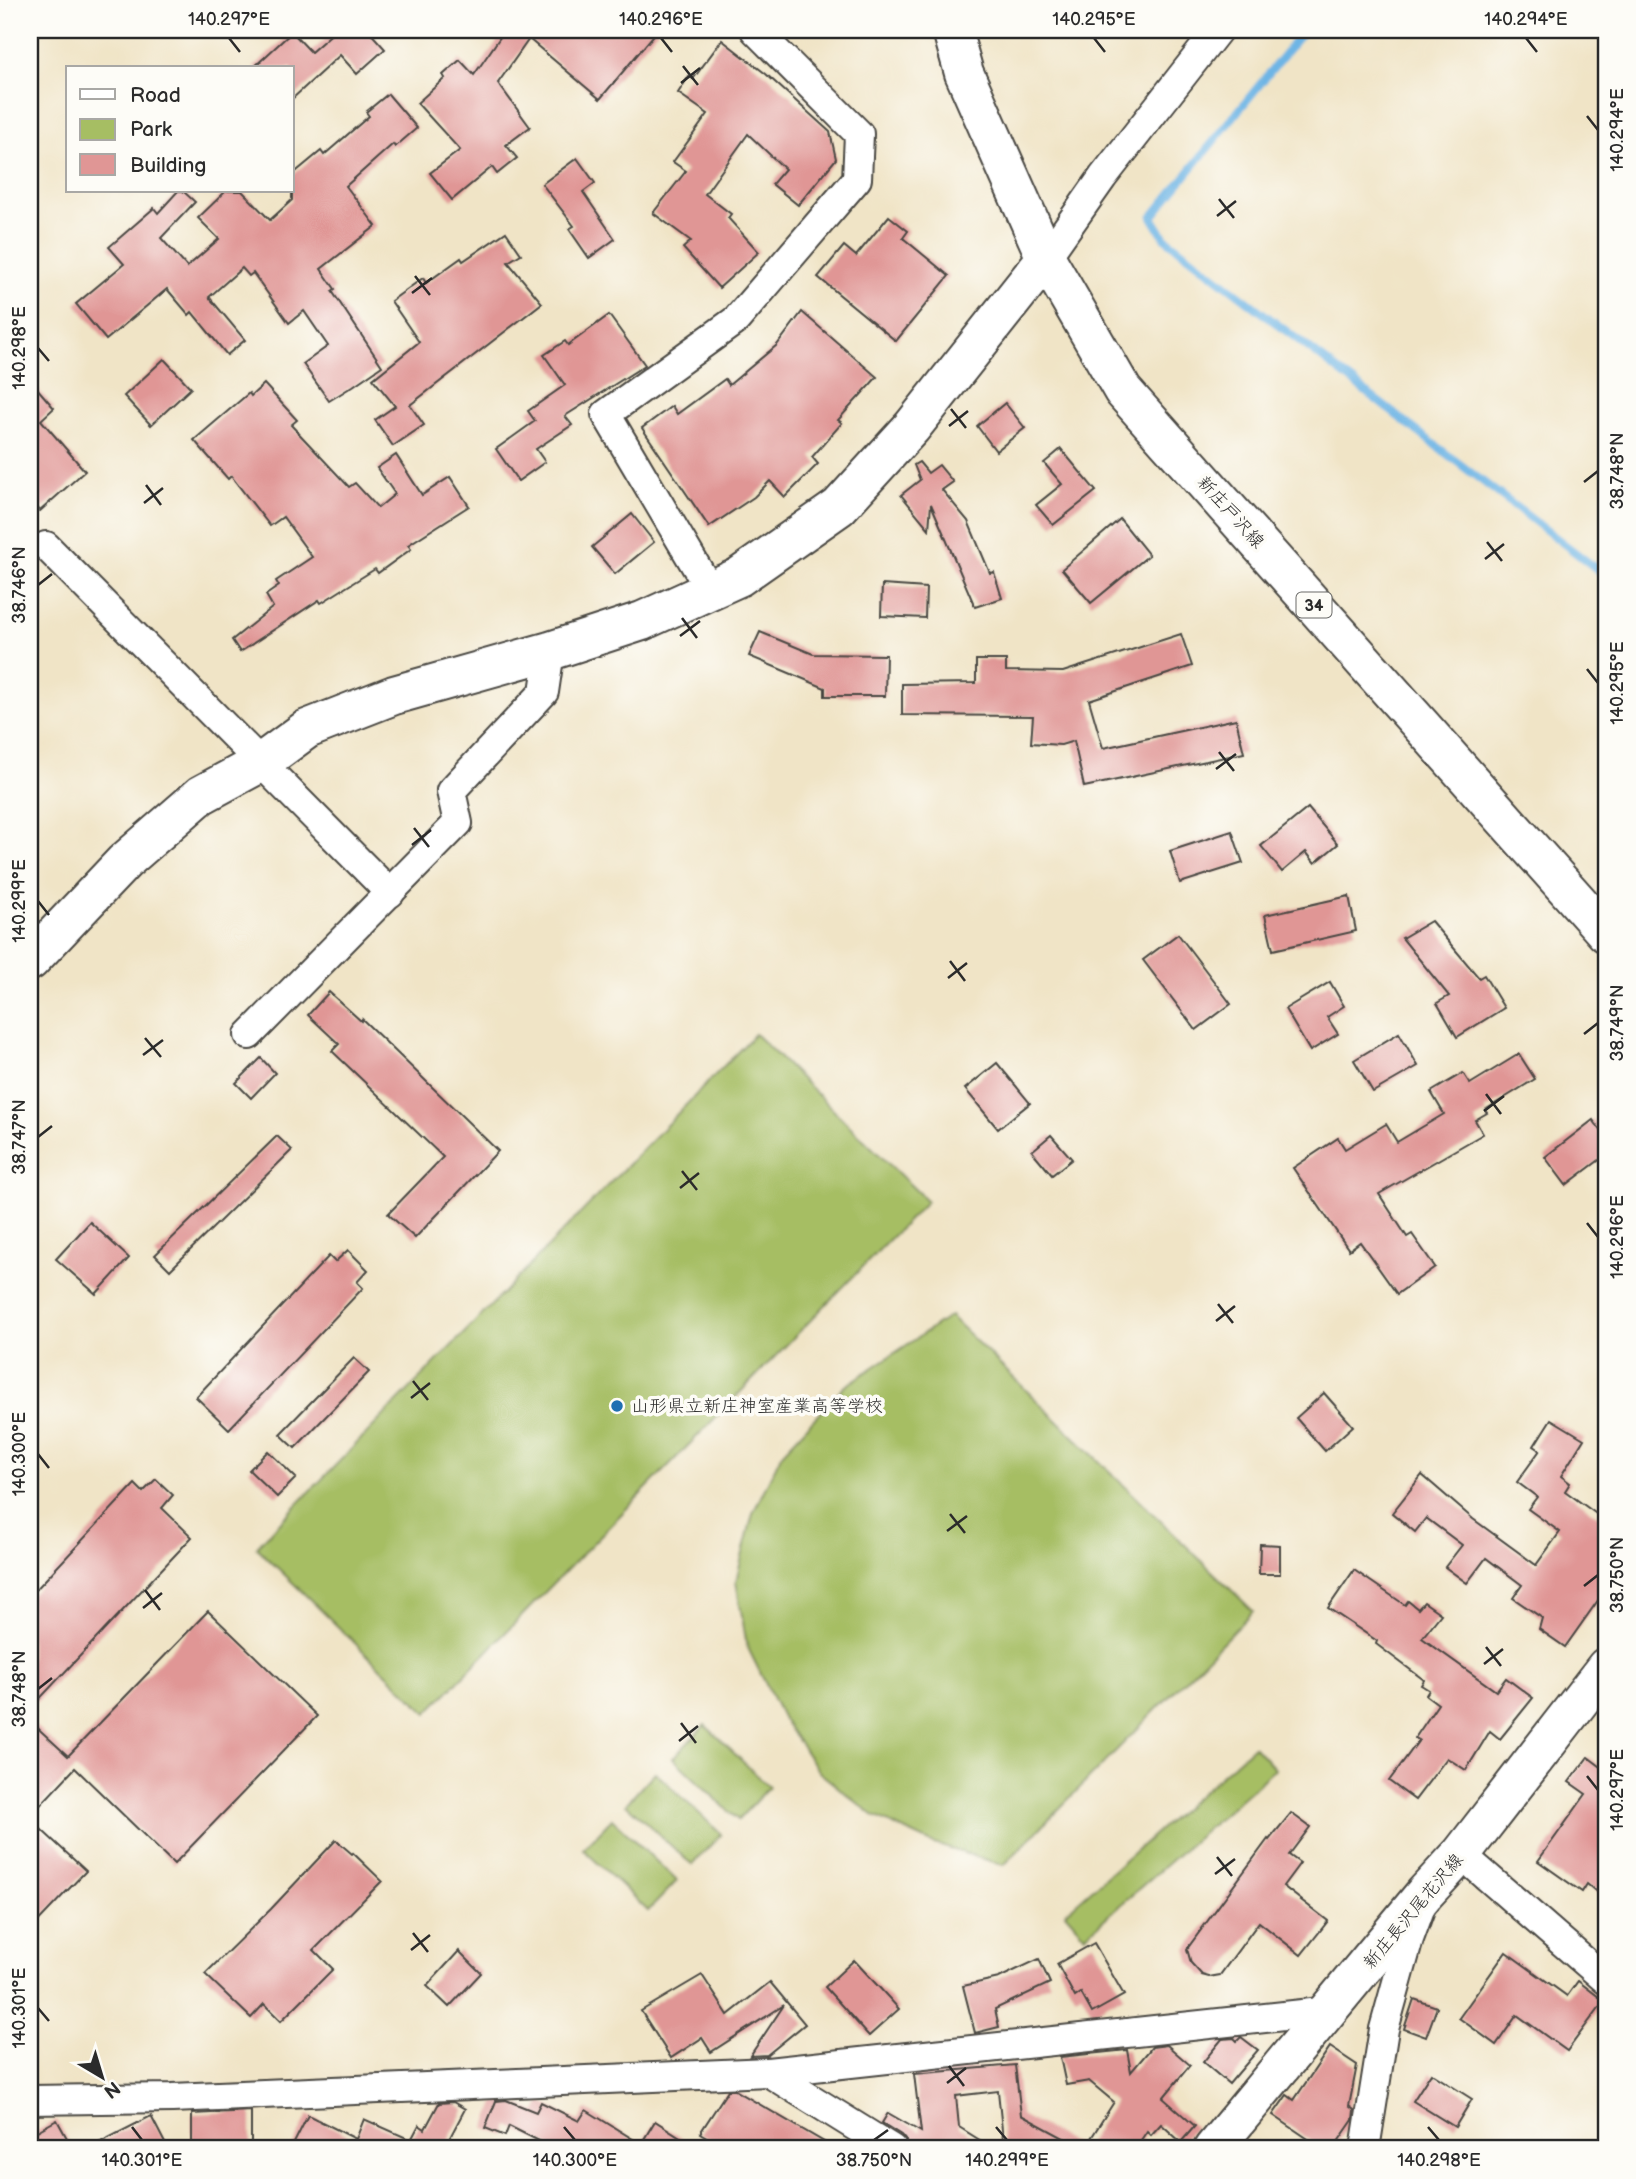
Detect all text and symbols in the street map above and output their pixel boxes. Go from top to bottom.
text: 140.297°E [188,9,270,30]
text: 140.296°E [619,9,703,30]
text: 140.295°E [1052,9,1136,30]
text: 140.294°E [1484,9,1568,30]
legend [66,66,294,192]
text: Road [130,83,181,108]
text: 140.294°E [1607,88,1628,172]
text: Park [130,117,173,142]
text: Building [130,153,206,178]
text: 140.298°E [9,306,30,390]
text: 38.748°N [1607,432,1628,510]
street label: 新庄戸沢線 [1193,472,1269,553]
text: 38.746°N [9,546,30,624]
road number: 34 [1296,592,1332,618]
text: 140.295°E [1607,641,1628,725]
text: 140.299°E [9,859,30,943]
text: 38.749°N [1607,984,1628,1062]
text: 38.747°N [9,1099,30,1175]
text: 140.296°E [1607,1195,1628,1279]
place label: 山形県立新庄神室産業高等学校 [631,1396,883,1417]
marker: 山形県立新庄神室産業高等学校 [609,1398,625,1414]
text: 140.300°E [9,1412,30,1496]
text: 38.750°N [1607,1537,1628,1613]
text: 38.748°N [9,1650,30,1728]
text: 140.297°E [1607,1749,1628,1831]
street label: 新庄長沢尾花沢線 [1359,1849,1468,1973]
text: 140.301°E [9,1967,30,2048]
north arrow [66,2042,136,2112]
text: N [99,2076,124,2103]
text: 140.301°E [102,2150,183,2171]
text: 140.300°E [533,2150,617,2171]
text: 38.750°N [836,2150,912,2171]
text: 140.299°E [965,2150,1049,2171]
text: 140.298°E [1397,2150,1481,2171]

